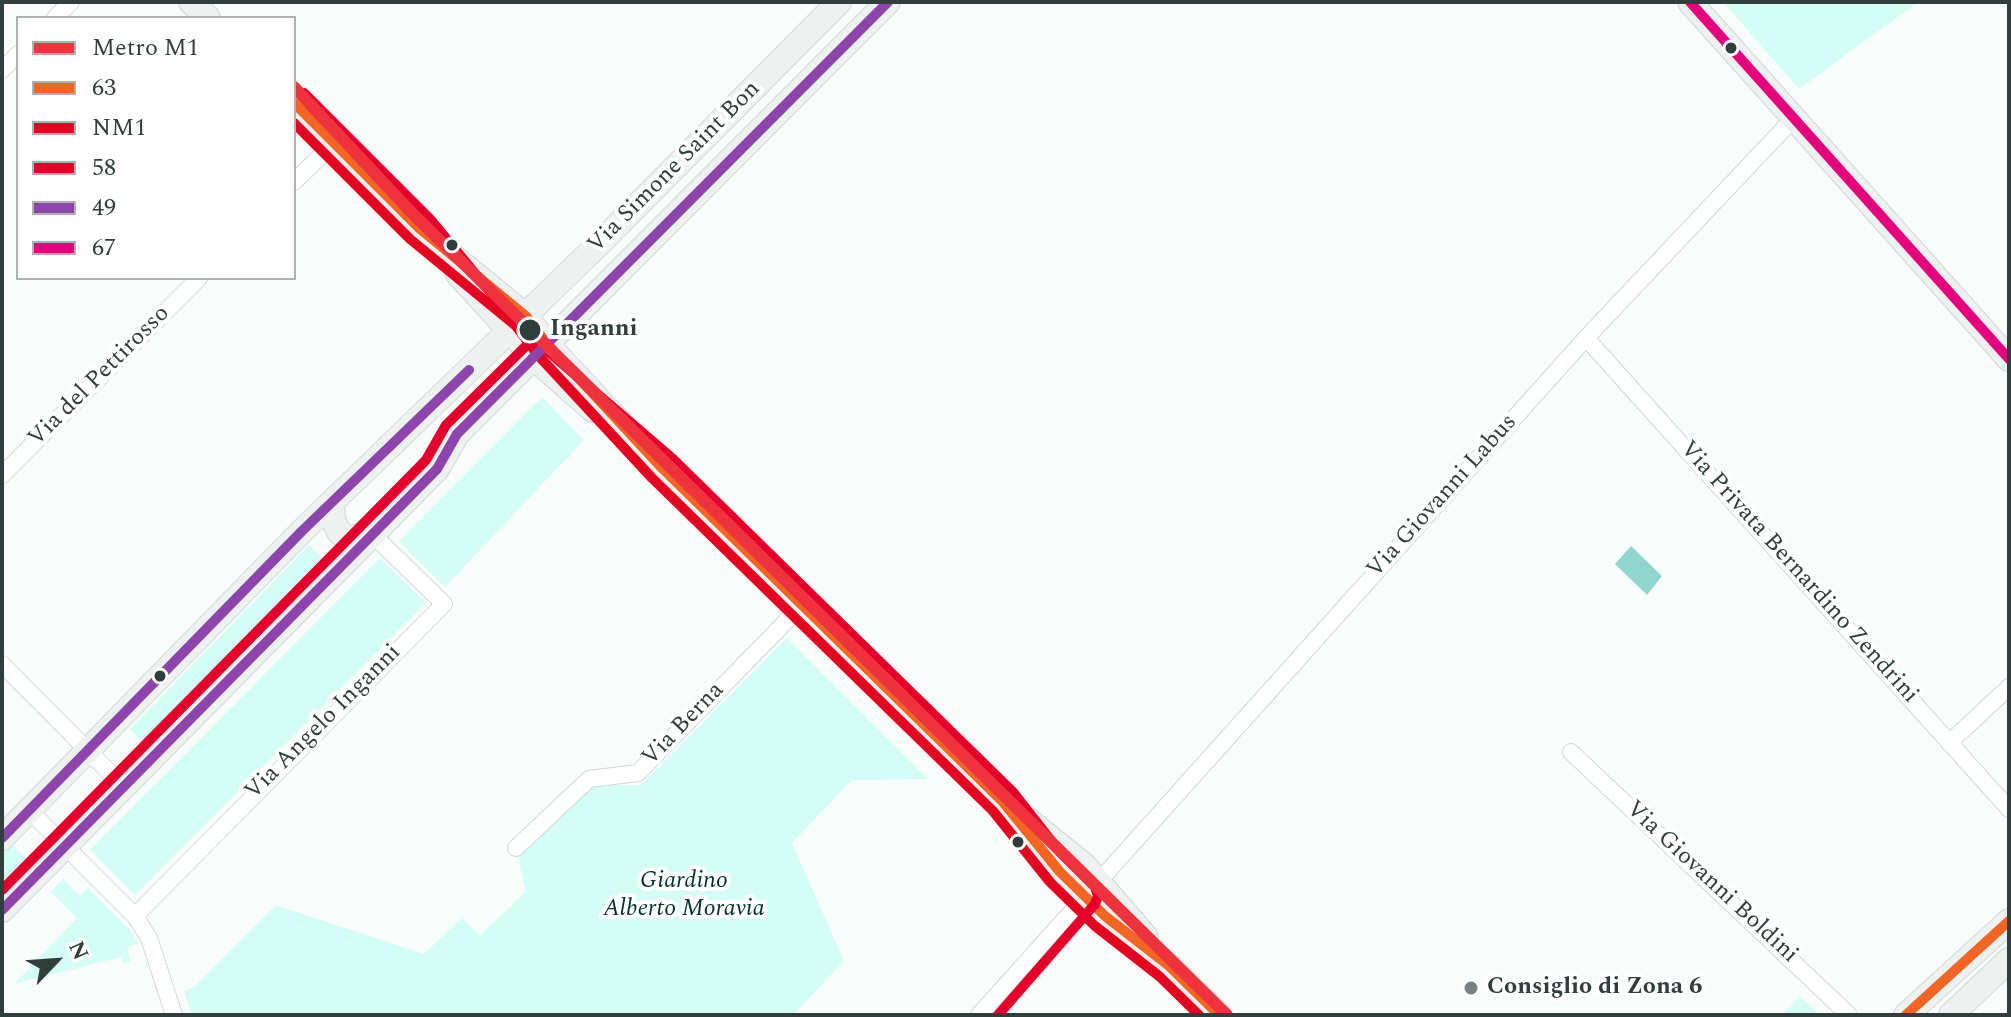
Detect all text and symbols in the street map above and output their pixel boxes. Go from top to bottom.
legend [16,16,296,280]
text: Metro M1 [92,30,199,66]
unlabelled marker [1723,40,1739,56]
text: 63 [92,70,116,106]
street label: Via Simone Saint Bon [583,76,767,260]
text: NM1 [92,110,146,146]
text: 58 [92,150,116,186]
text: 49 [92,190,116,226]
text: 67 [92,230,116,266]
unlabelled marker [444,237,460,253]
street label: Via del Pettirosso [23,300,177,454]
place label: Inganni [550,316,638,344]
marker: Inganni [517,317,543,343]
street label: Via Giovanni Labus [1362,409,1524,585]
street label: Via Privata Bernardino Zendrini [1672,436,1924,710]
street label: Via Angelo Inganni [240,639,408,807]
unlabelled marker [152,668,168,684]
street label: Via Berna [637,677,731,773]
street label: Via Giovanni Boldini [1619,796,1803,970]
unlabelled marker [1010,834,1026,850]
park label: Giardino Alberto Moravia [603,868,765,924]
north arrow [16,921,96,1001]
text: N [59,936,97,966]
place label: Consiglio di Zona 6 [1487,974,1703,1002]
marker: Consiglio di Zona 6 [1462,979,1480,997]

